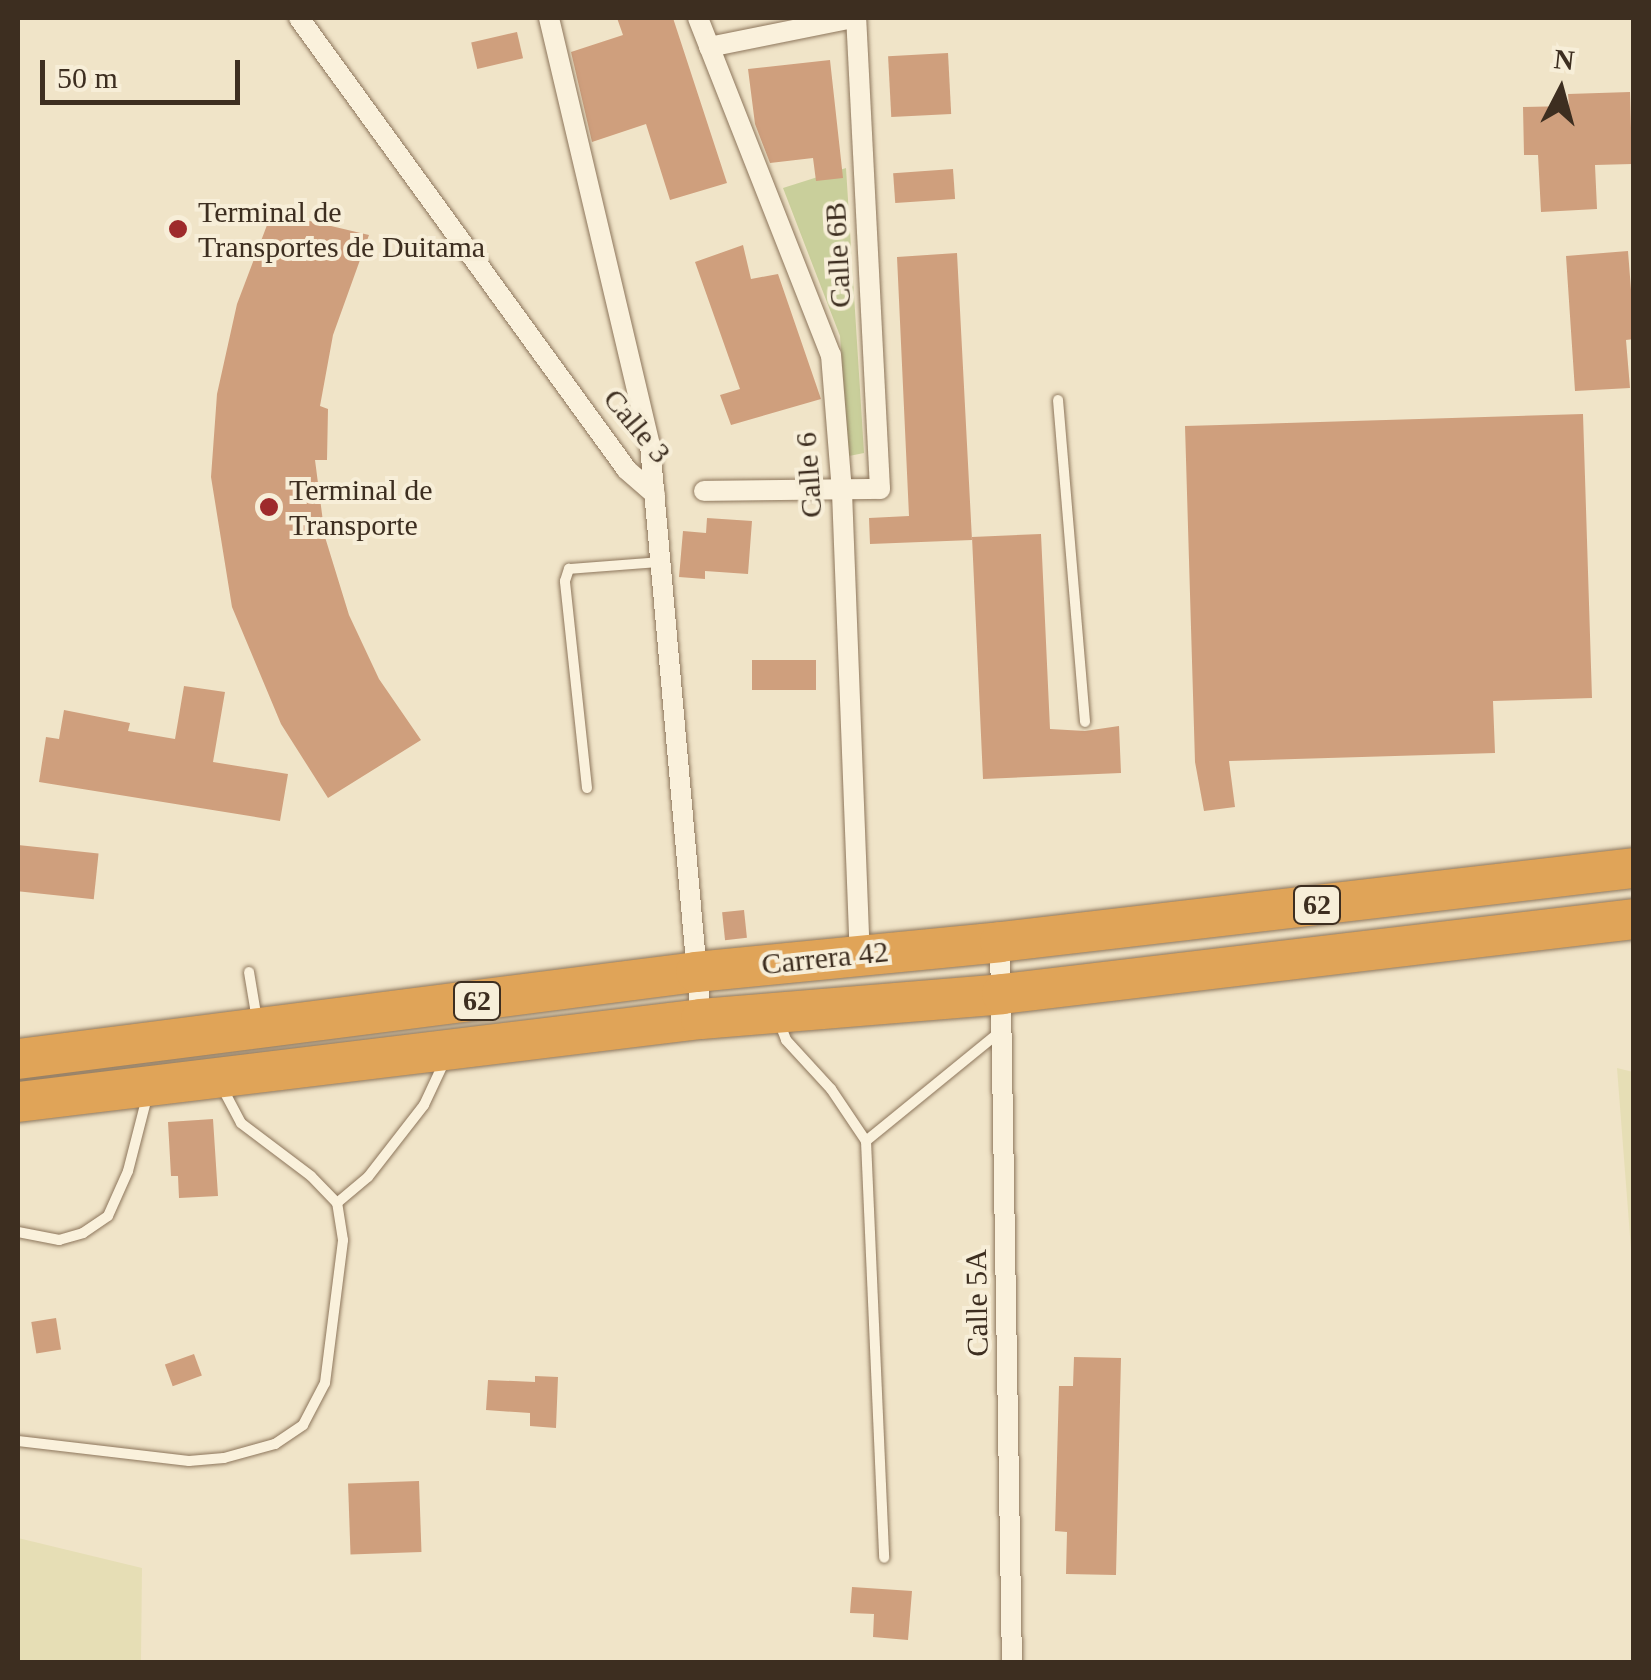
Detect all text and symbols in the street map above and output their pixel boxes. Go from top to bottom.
scale bar [45,40,245,102]
north arrow [1511,40,1611,140]
text: N [1552,43,1576,76]
text: 50 m [57,61,118,94]
place label: Terminal de Transportes de Duitama [198,194,485,264]
street label: Calle 6B [817,201,859,309]
marker: Terminal de Transportes de Duitama [167,218,189,240]
street label: Calle 3 [596,382,678,470]
street label: Calle 6 [788,431,830,519]
place label: Terminal de Transporte [289,472,433,542]
marker: Terminal de Transporte [258,496,280,518]
road number: 62 [1292,882,1342,928]
street label: Carrera 42 [760,933,890,983]
road number: 62 [452,978,502,1024]
street label: Calle 5A [958,1249,996,1357]

